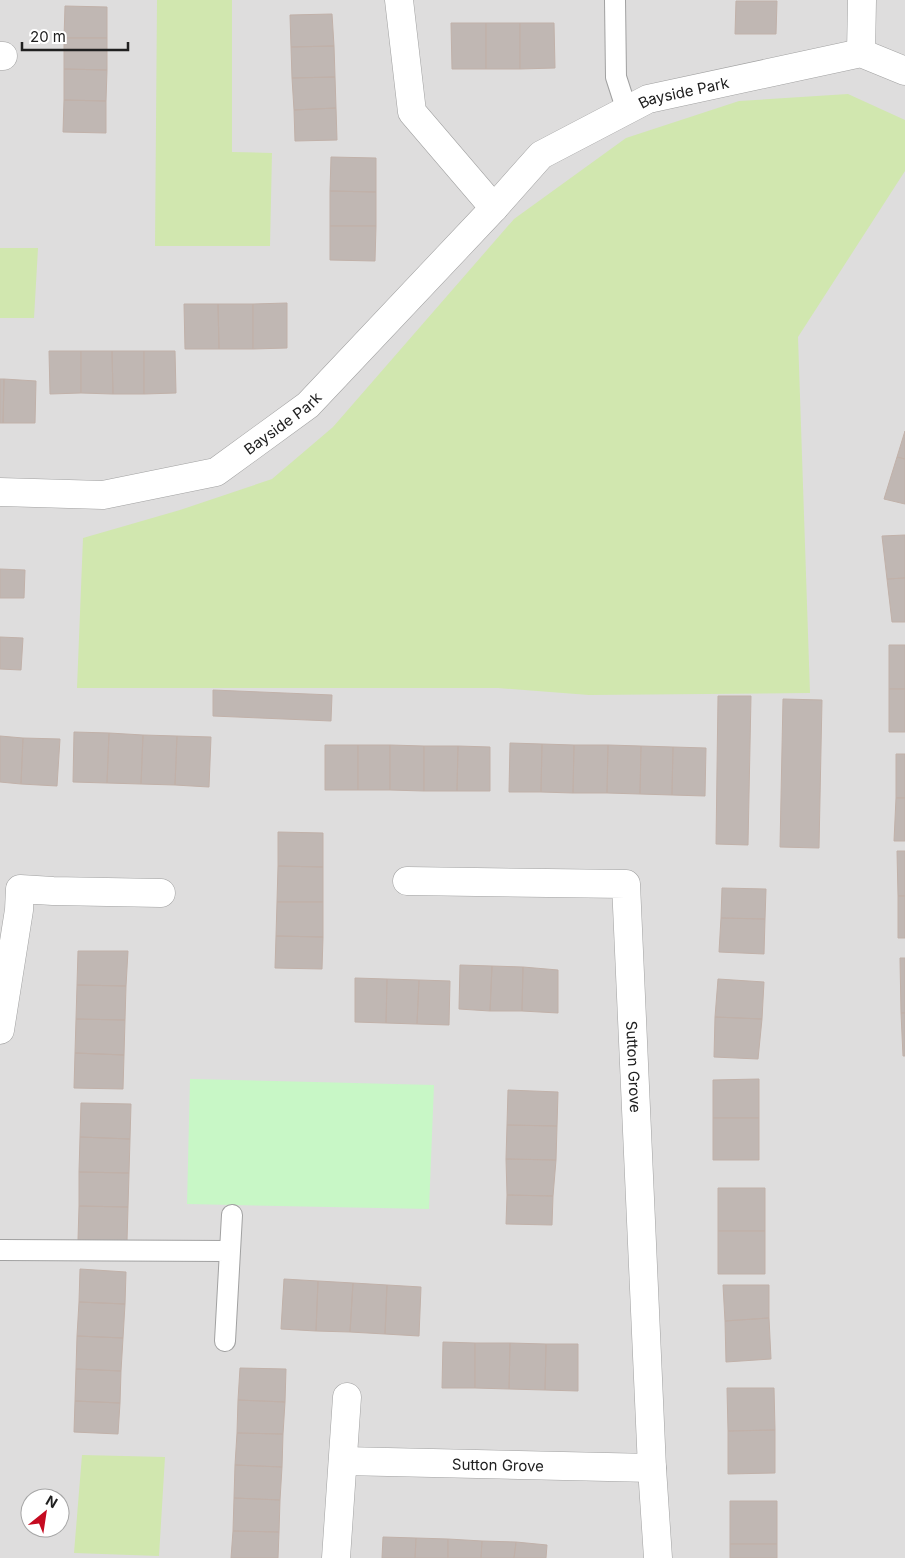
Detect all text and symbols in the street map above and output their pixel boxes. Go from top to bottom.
scale bar [22,20,129,52]
text: 20 m [30,27,66,46]
street label: Bayside Park [635,72,731,112]
street label: Bayside Park [240,387,326,458]
street label: Sutton Grove [623,1020,646,1113]
street label: Sutton Grove [452,1454,544,1475]
north arrow [20,1488,70,1538]
text: N [43,1491,61,1511]

